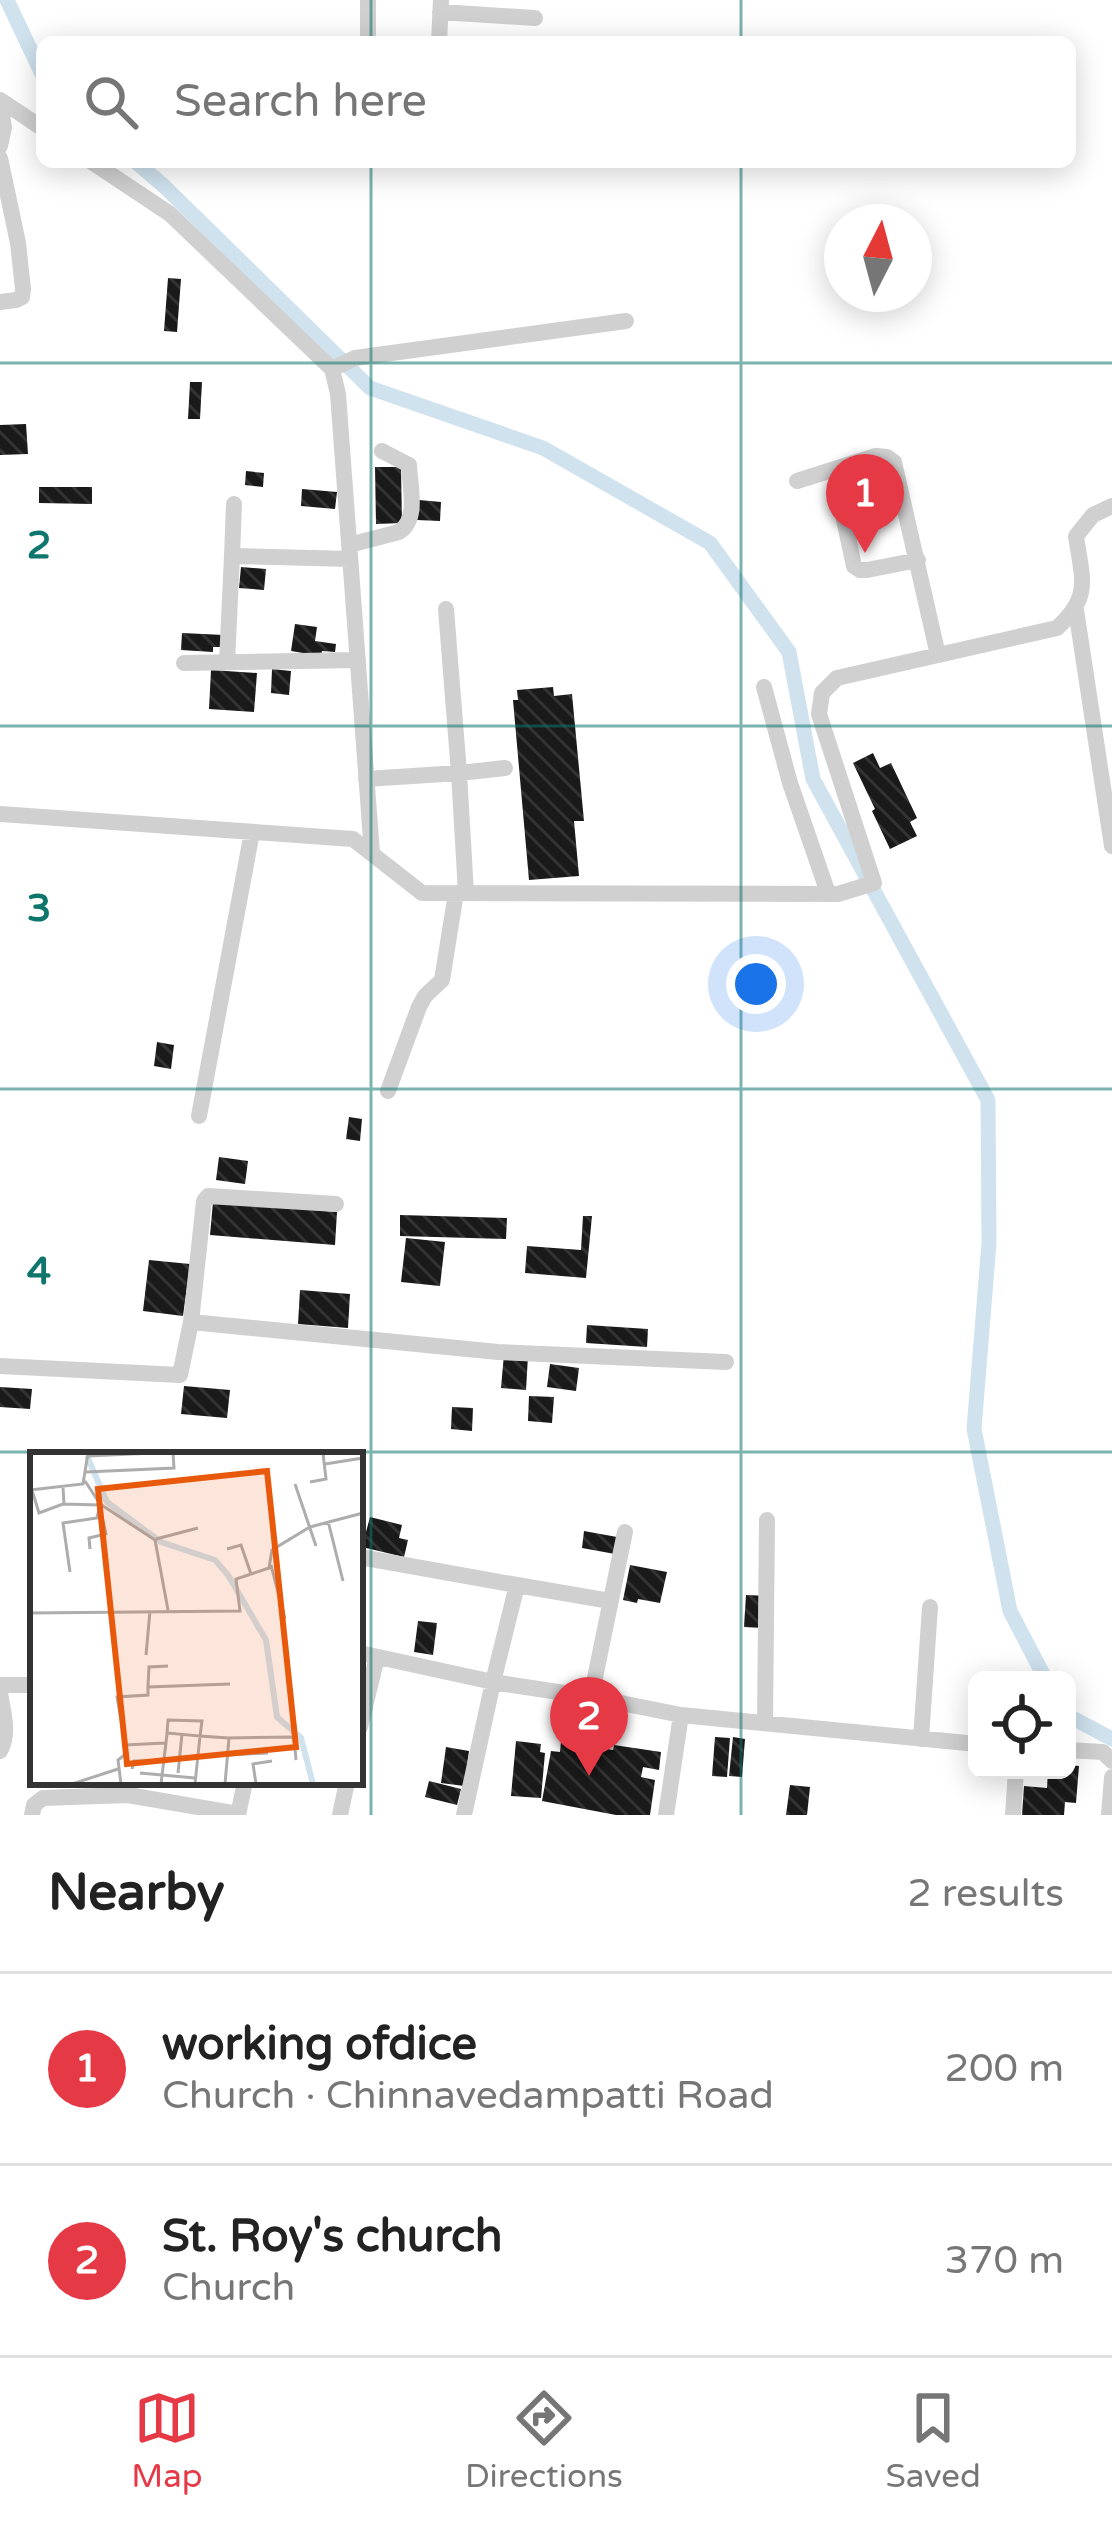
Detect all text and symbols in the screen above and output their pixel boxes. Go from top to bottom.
search box [36,36,1076,168]
icon: search [78,69,144,135]
text: Search here [174,75,427,129]
north arrow [824,204,932,312]
pin: 1 [826,454,904,553]
text: 2 [27,522,51,569]
text: 3 [27,885,51,932]
your location [726,954,786,1014]
text: 4 [27,1248,51,1295]
inset map [30,1452,363,1785]
map controls [968,1671,1076,1779]
button: locate [968,1671,1076,1779]
pin: 2 [550,1677,628,1776]
text: Nearby [48,1862,225,1924]
text: 2 results [907,1870,1064,1917]
text: working ofdice [162,2018,477,2072]
text: 1 [75,2045,99,2092]
text: 200 m [945,2045,1064,2092]
text: Church · Chinnavedampatti Road [162,2072,774,2119]
text: St. Roy's church [162,2210,502,2264]
text: 2 [75,2237,99,2284]
text: 370 m [945,2237,1064,2284]
text: Church [162,2264,295,2311]
tab: Map [131,2385,203,2496]
tab: Directions [465,2385,623,2496]
tab: Saved [885,2385,981,2496]

